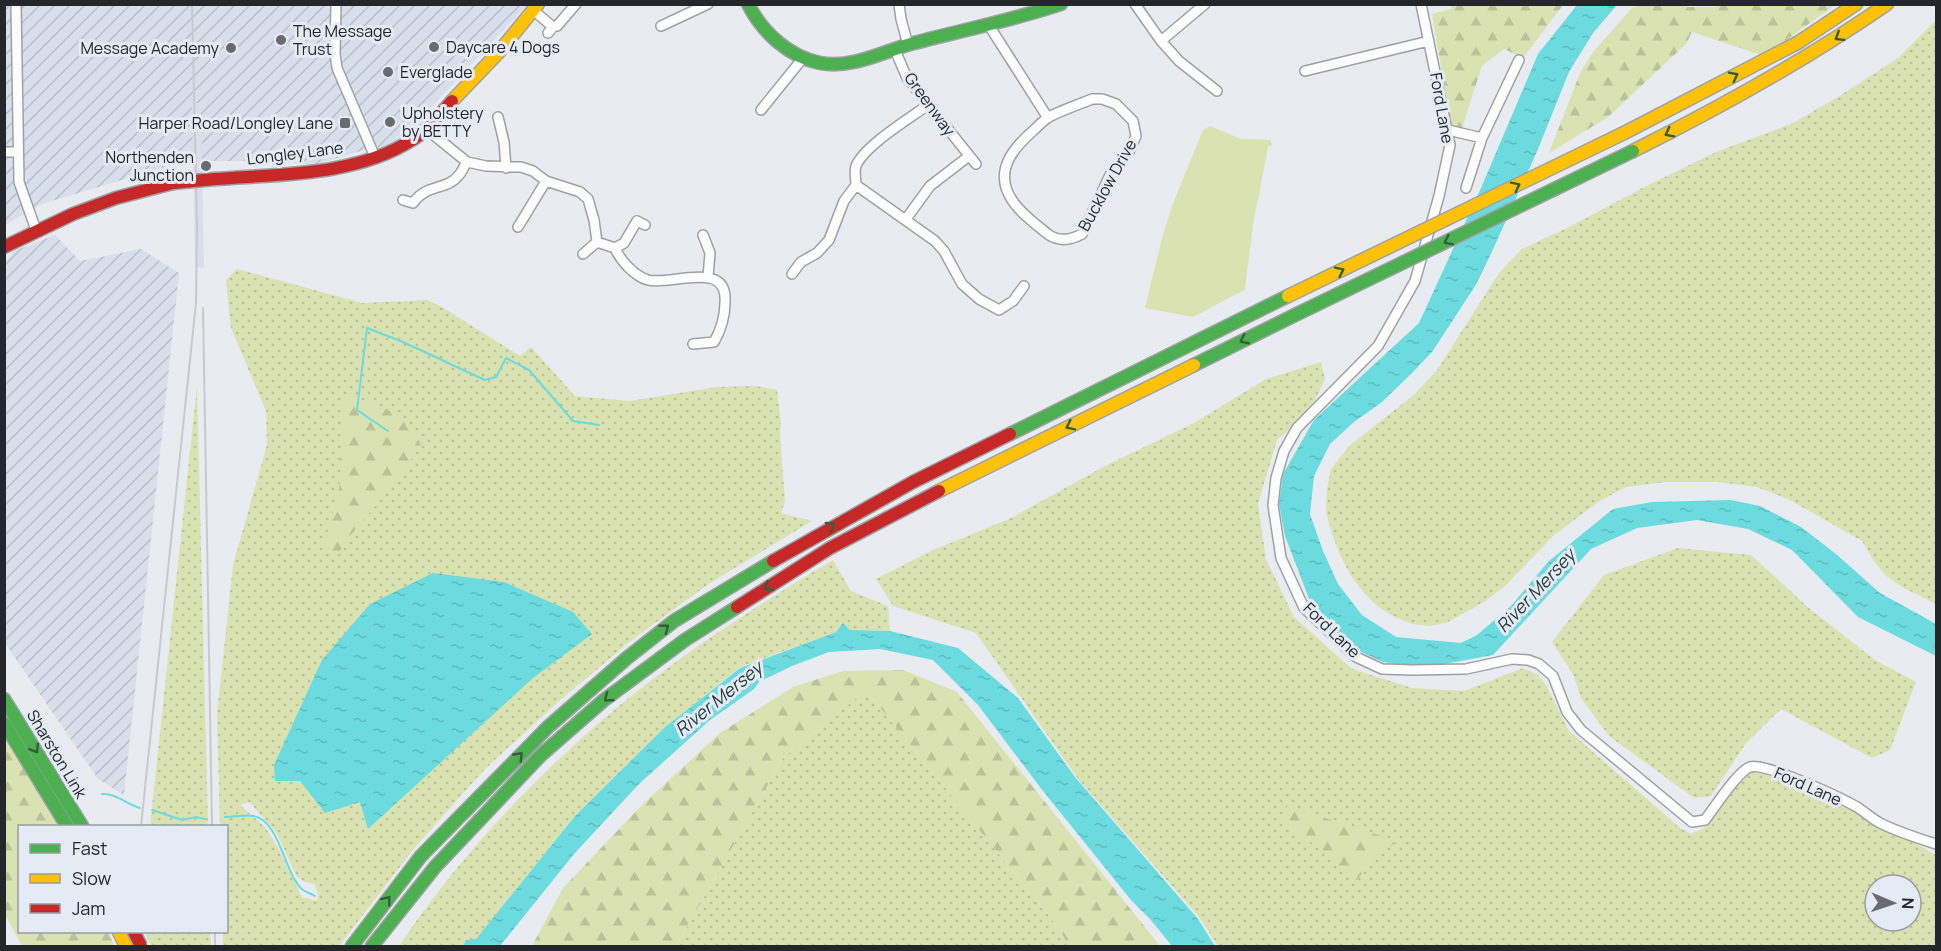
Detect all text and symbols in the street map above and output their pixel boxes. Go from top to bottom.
place label: The Message Trust [293,20,392,60]
one-way arrow [1835,30,1845,42]
marker: The Message Trust [274,33,288,47]
place label: Daycare 4 Dogs [446,36,560,58]
place label: Message Academy [80,37,220,59]
marker: Daycare 4 Dogs [427,40,441,54]
marker: Message Academy [224,41,238,55]
place label: Everglade [400,61,473,83]
marker: Everglade [381,65,395,79]
street label: Greenway [899,68,961,141]
street label: Ford Lane [1425,71,1459,145]
one-way arrow [1728,72,1739,84]
place label: Upholstery by BETTY [402,102,484,142]
place label: Harper Road/Longley Lane [138,112,333,134]
marker: Upholstery by BETTY [383,115,397,129]
marker: Harper Road/Longley Lane [338,116,352,130]
one-way arrow [1664,126,1675,137]
street label: Bucklow Drive [1073,135,1141,235]
street label: Longley Lane [245,136,345,170]
place label: Northenden Junction [105,146,194,186]
marker: Northenden Junction [199,159,213,173]
one-way arrow [1509,181,1520,193]
one-way arrow [1444,233,1455,245]
one-way arrow [1334,266,1345,278]
one-way arrow [1240,333,1251,344]
one-way arrow [1065,419,1076,431]
one-way arrow [825,522,836,533]
water label: River Mersey [1490,542,1582,637]
one-way arrow [764,580,774,592]
street label: Ford Lane [1299,597,1365,663]
one-way arrow [659,625,670,636]
water label: River Mersey [670,654,769,741]
one-way arrow [604,691,615,702]
street label: Sharston Link [22,706,93,803]
one-way arrow [28,743,40,753]
one-way arrow [511,753,522,764]
street label: Ford Lane [1771,761,1845,811]
legend [18,825,228,933]
text: Fast [72,836,107,860]
text: Slow [72,866,112,890]
north arrow [1863,873,1923,933]
text: Jam [72,896,106,920]
one-way arrow [379,896,390,907]
text: N [1897,897,1919,910]

